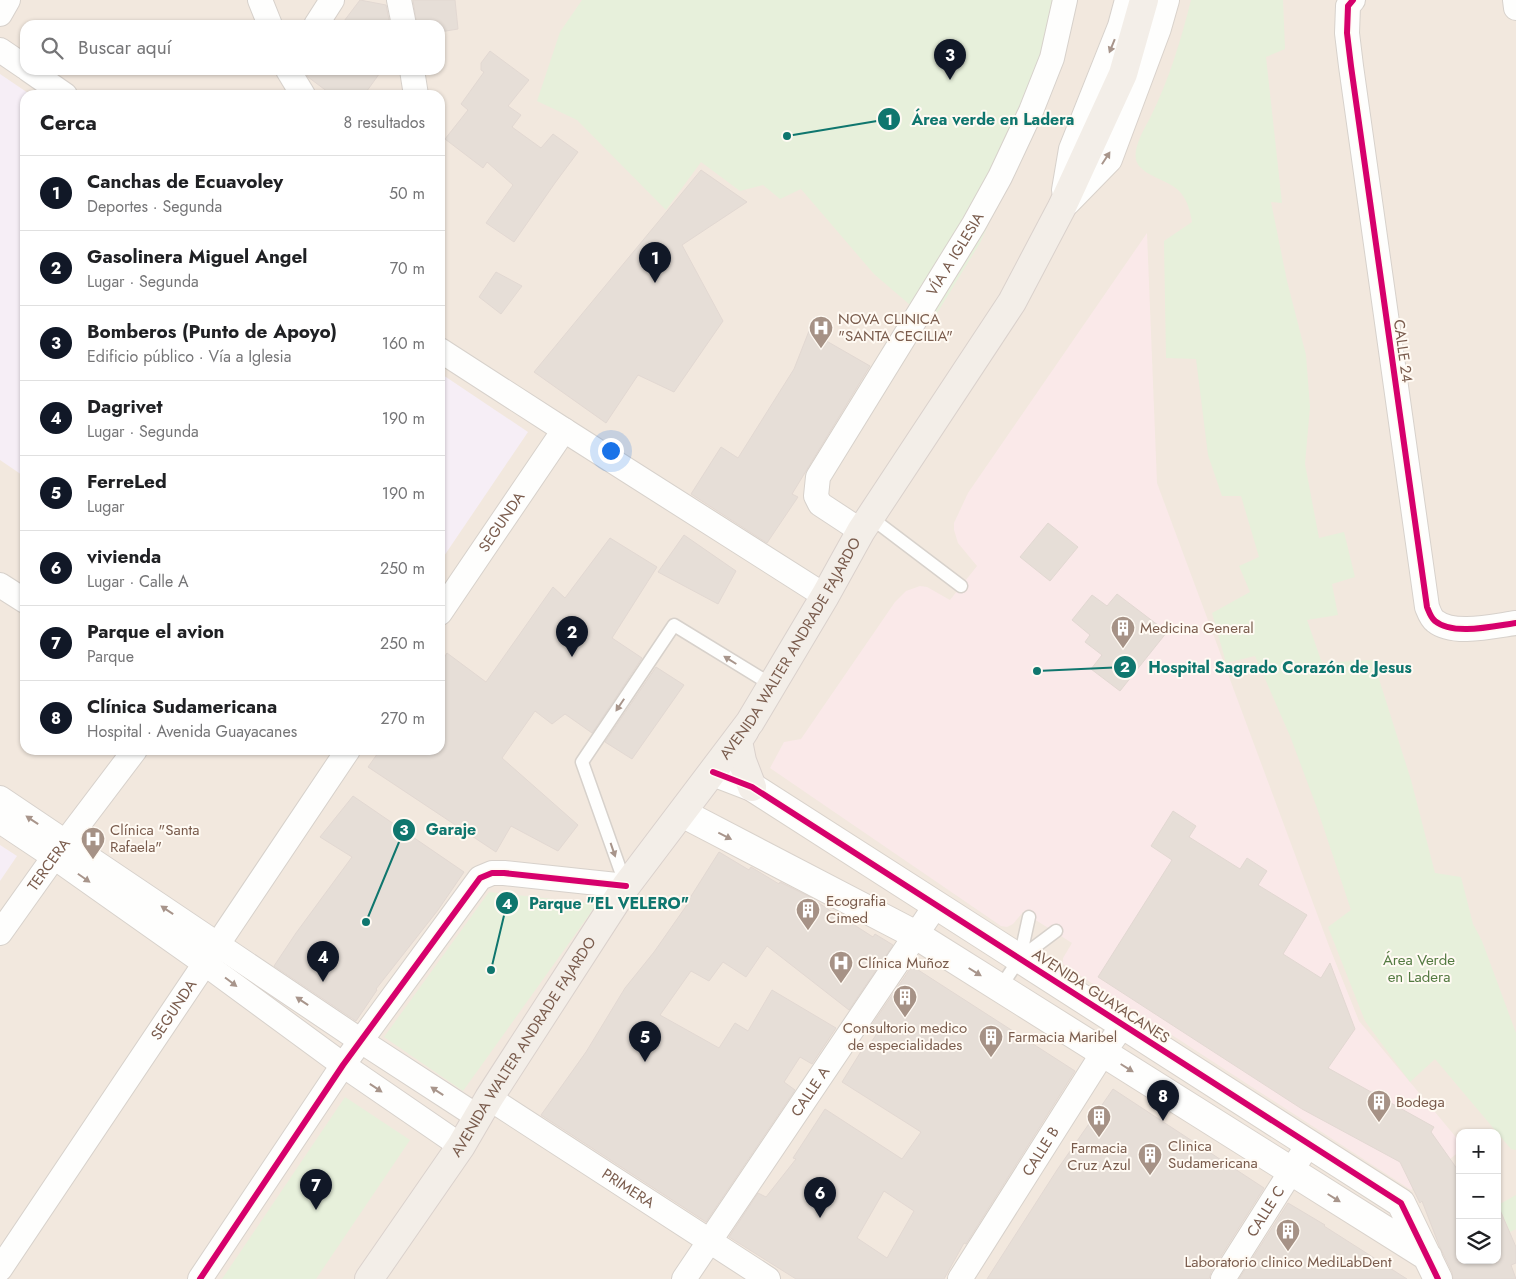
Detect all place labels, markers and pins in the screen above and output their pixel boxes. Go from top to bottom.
pin: 3 [934,39,966,80]
callout: Área verde en Ladera [877,104,1085,135]
pin: 1 [639,242,671,283]
place label: NOVA CLINICA "SANTA CECILIA" [838,308,953,347]
hospital icon: NOVA CLINICA "SANTA CECILIA" [808,315,834,349]
building icon: Medicina General [1110,615,1136,649]
pin: 2 [556,616,588,657]
place label: Medicina General [1140,617,1254,639]
callout: Hospital Sagrado Corazón de Jesus [1113,652,1421,683]
callout: Garaje [391,814,486,845]
place label: Clínica "Santa Rafaela" [110,819,199,858]
hospital icon: Clínica "Santa Rafaela" [80,826,106,860]
callout: Parque "EL VELERO" [494,888,699,919]
place label: Ecografia Cimed [826,890,886,929]
building icon: Ecografia Cimed [795,897,821,931]
pin: 4 [307,941,339,982]
hospital icon: Clínica Muñoz [828,950,854,984]
place label: Clínica Muñoz [858,952,949,974]
building icon: Consultorio medico de especialidades [892,984,918,1018]
place label: Consultorio medico de especialidades [843,1017,967,1056]
pin: 5 [629,1021,661,1062]
building icon: Farmacia Maribel [978,1024,1004,1058]
place label: Farmacia Maribel [1008,1026,1117,1048]
pin: 8 [1147,1080,1179,1121]
building icon: Bodega [1366,1089,1392,1123]
place label: Bodega [1396,1091,1445,1113]
building icon: Farmacia Cruz Azul [1086,1104,1112,1138]
place label: Clinica Sudamericana [1168,1135,1258,1174]
place label: Farmacia Cruz Azul [1067,1137,1131,1176]
building icon: Clinica Sudamericana [1137,1142,1163,1176]
pin: 7 [300,1169,332,1210]
pin: 6 [804,1177,836,1218]
building icon: Laboratorio clinico MediLabDent [1275,1218,1301,1252]
place label: Laboratorio clinico MediLabDent [1185,1251,1392,1273]

